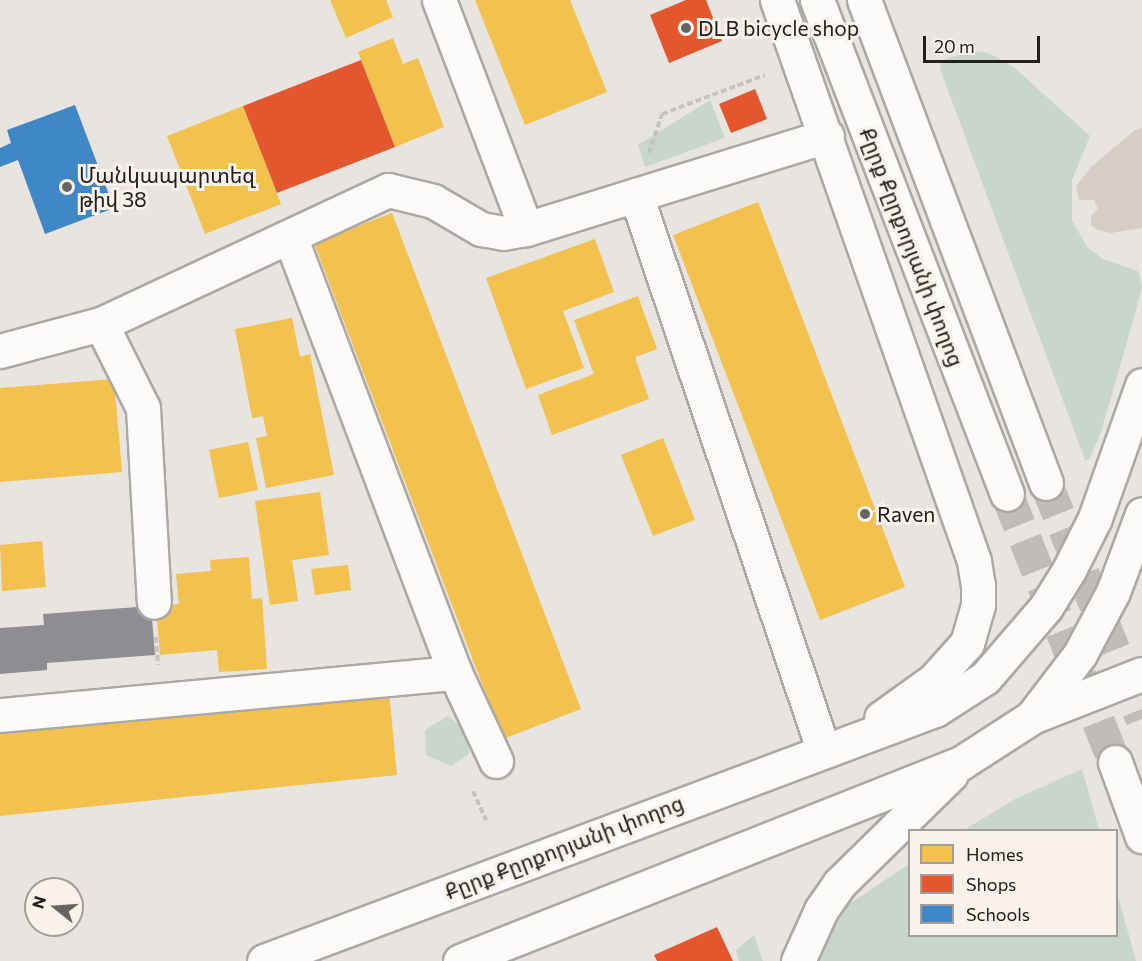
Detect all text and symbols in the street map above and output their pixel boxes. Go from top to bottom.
place label: DLB bicycle shop [698,15,859,41]
marker: DLB bicycle shop [679,21,693,35]
scale bar [926,24,1043,62]
text: 20 m [934,35,975,57]
street label: Քըրք Քըրքորյանի փողոց [855,124,969,370]
place label: Մանկապարտեզ թիվ 38 [79,162,255,212]
marker: Մանկապարտեզ թիվ 38 [60,180,74,194]
place label: Raven [877,501,935,527]
marker: Raven [858,507,872,521]
street label: Քըրք Քըրքորյանի փողոց [441,790,687,904]
legend [908,829,1118,937]
text: Homes [966,843,1024,865]
text: Shops [966,873,1016,895]
north arrow [24,877,84,937]
text: N [27,894,49,911]
text: Schools [966,903,1030,925]

